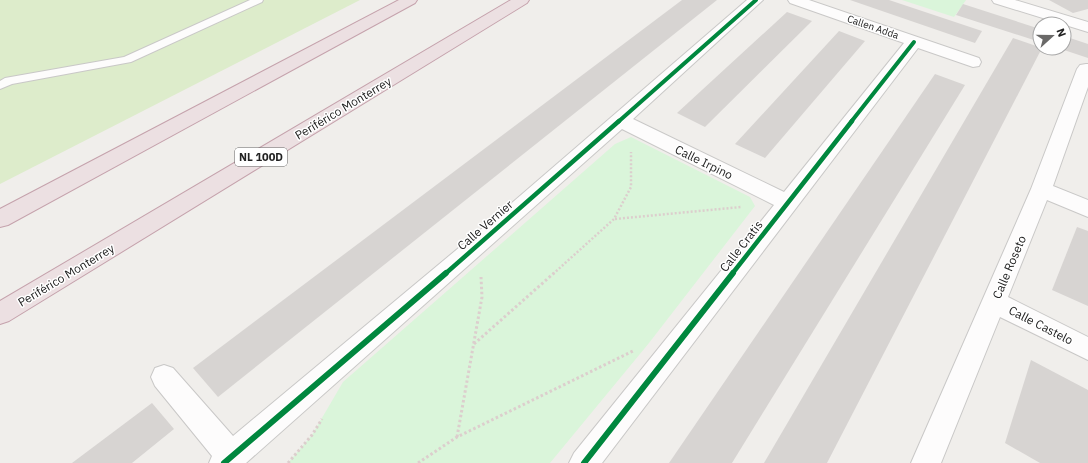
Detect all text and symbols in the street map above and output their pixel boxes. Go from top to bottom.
street label: Callen Adda [845,12,901,42]
north arrow [1032,16,1072,56]
text: N [1053,26,1069,39]
street label: Periférico Monterrey [292,73,394,143]
street label: Calle Irpino [673,142,736,183]
road number: NL 100D [235,148,287,166]
street label: Calle Vernier [454,196,516,253]
street label: Calle Cratis [716,217,766,275]
street label: Calle Roseto [989,233,1029,301]
street label: Periférico Monterrey [15,240,117,310]
street label: Calle Castelo [1006,302,1076,348]

